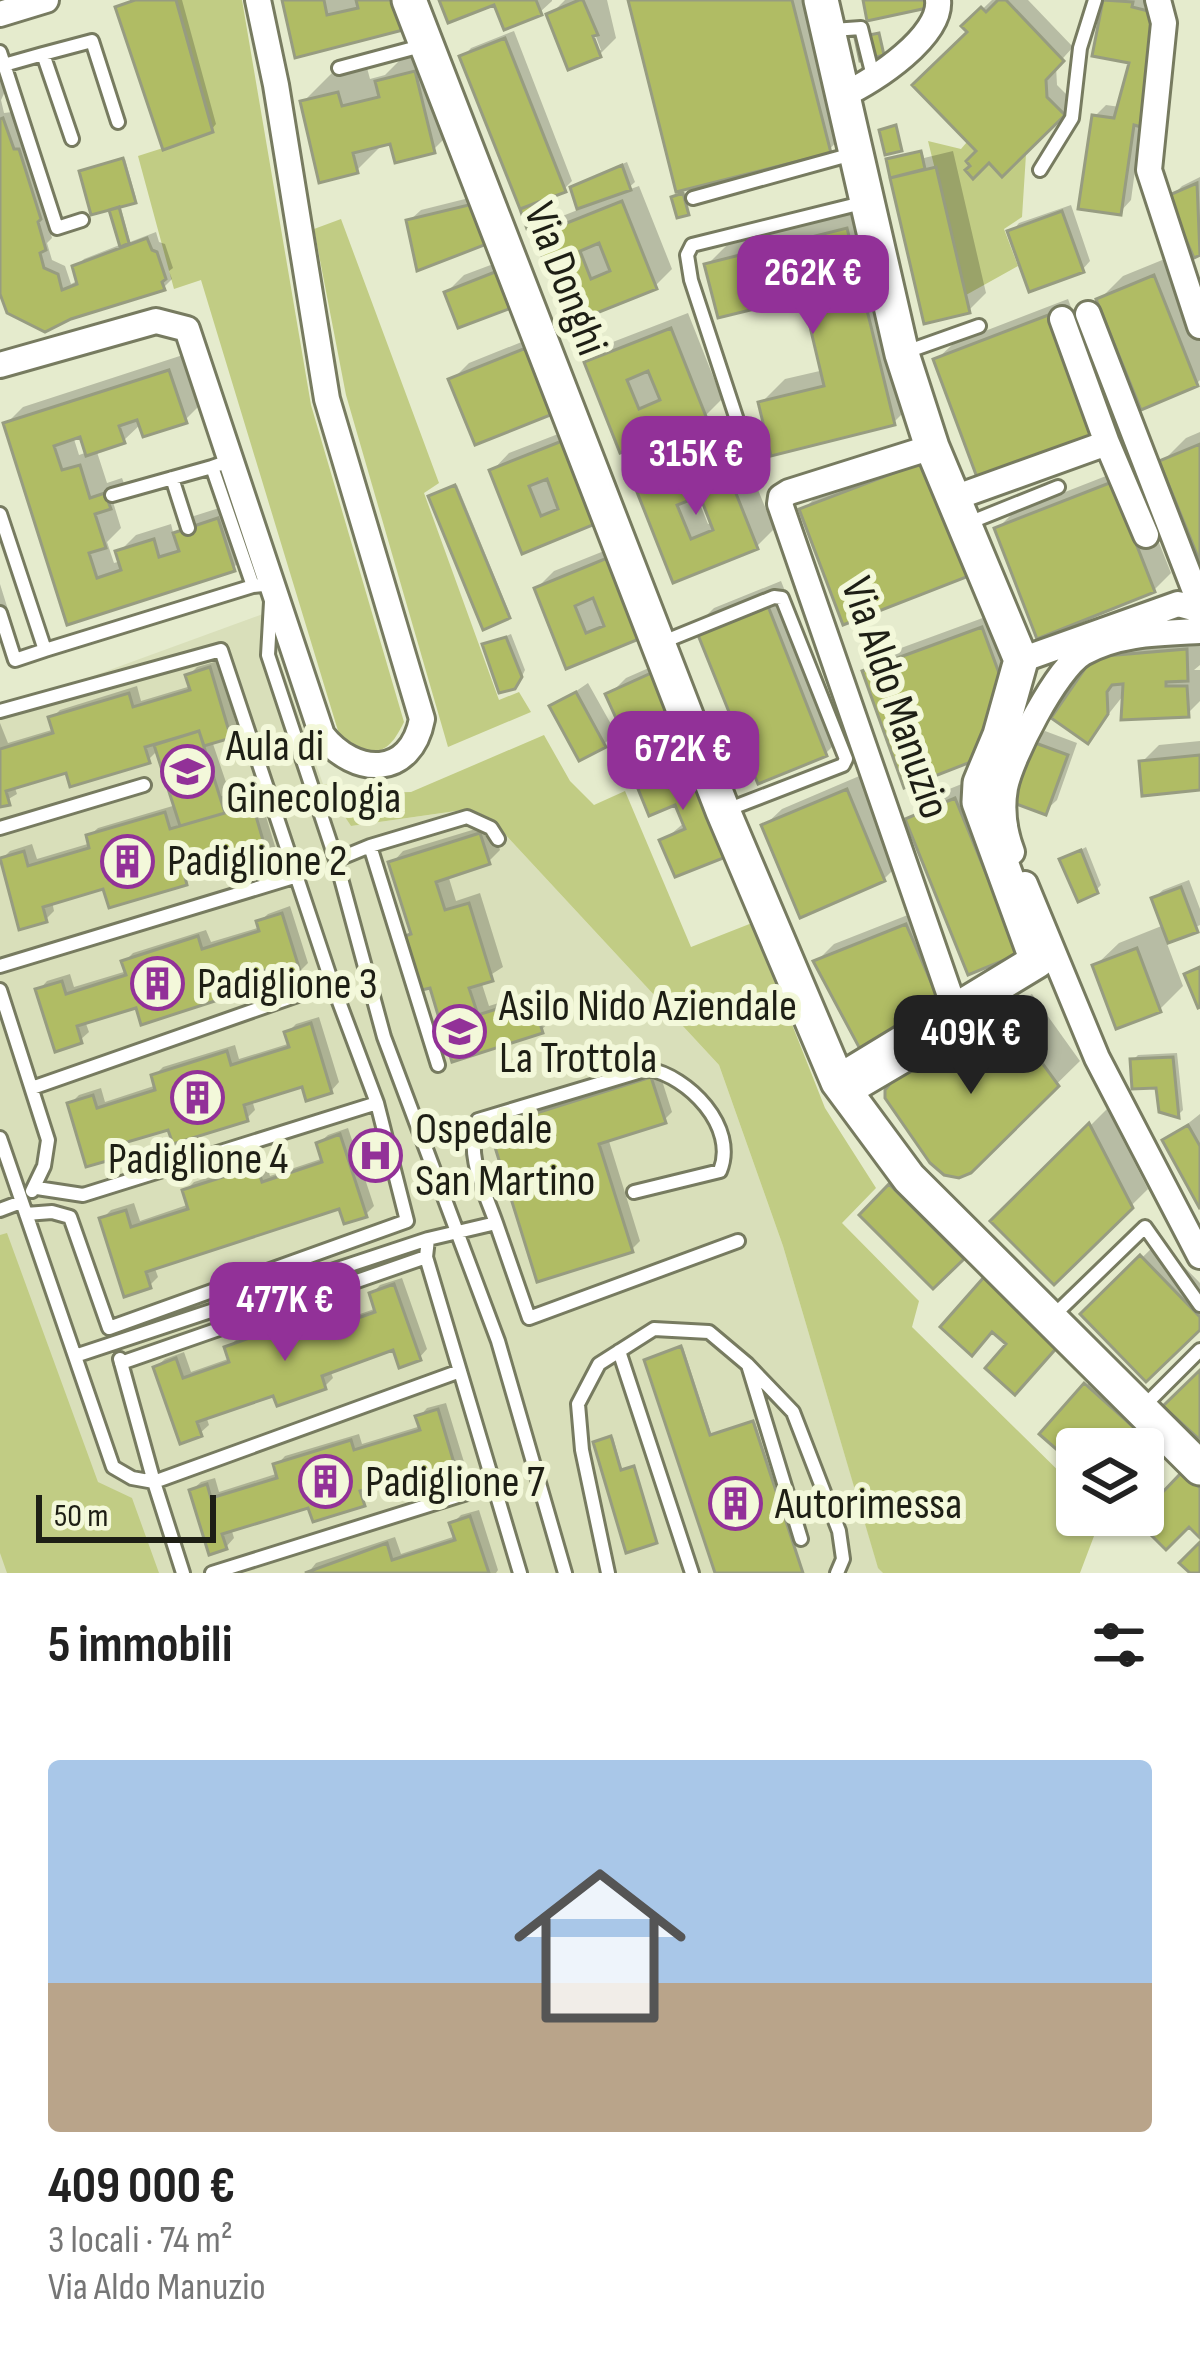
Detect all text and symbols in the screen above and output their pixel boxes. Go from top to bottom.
street label: Via Donghi [511,195,619,363]
pin: 262K € [715,235,911,337]
text: 262K € [764,250,862,297]
pin: 315K € [598,416,794,518]
text: 315K € [648,431,744,478]
street label: Via Aldo Manuzio [828,570,962,826]
pin: 672K € [585,711,781,813]
place label: Aula di Ginecologia [225,719,401,826]
text: 672K € [634,726,732,773]
school or university icon: Aula di Ginecologia [159,744,215,800]
building icon: Padiglione 2 [100,833,156,889]
place label: Padiglione 2 [167,834,347,889]
building icon: Padiglione 3 [130,956,186,1012]
place label: Padiglione 3 [197,957,378,1012]
place label: Asilo Nido Aziendale La Trottola [498,979,797,1086]
pin: 409K € [873,995,1069,1097]
school or university icon: Asilo Nido Aziendale La Trottola [432,1004,488,1060]
text: 409K € [921,1010,1021,1057]
building icon: Padiglione 4 [170,1070,226,1126]
place label: Ospedale San Martino [415,1102,596,1209]
hospital icon: Ospedale San Martino [348,1127,404,1183]
place label: Padiglione 4 [108,1132,288,1187]
pin: 477K € [187,1262,383,1364]
text: 477K € [236,1277,334,1324]
map controls [1056,1428,1164,1536]
button: layers [1056,1428,1164,1536]
building icon: Padiglione 7 [298,1454,354,1510]
place label: Padiglione 7 [365,1455,545,1510]
building icon: Autorimessa [708,1476,764,1532]
place label: Autorimessa [774,1477,962,1532]
scale bar [36,1489,216,1542]
text: 50 m [54,1496,108,1536]
icon: filters [1086,1612,1152,1678]
text: 5 immobili [48,1615,232,1676]
icon: home [492,1838,708,2054]
text: 409 000 € [48,2156,235,2217]
text: 3 locali · 74 m² [48,2217,233,2264]
text: Via Aldo Manuzio [48,2264,266,2311]

